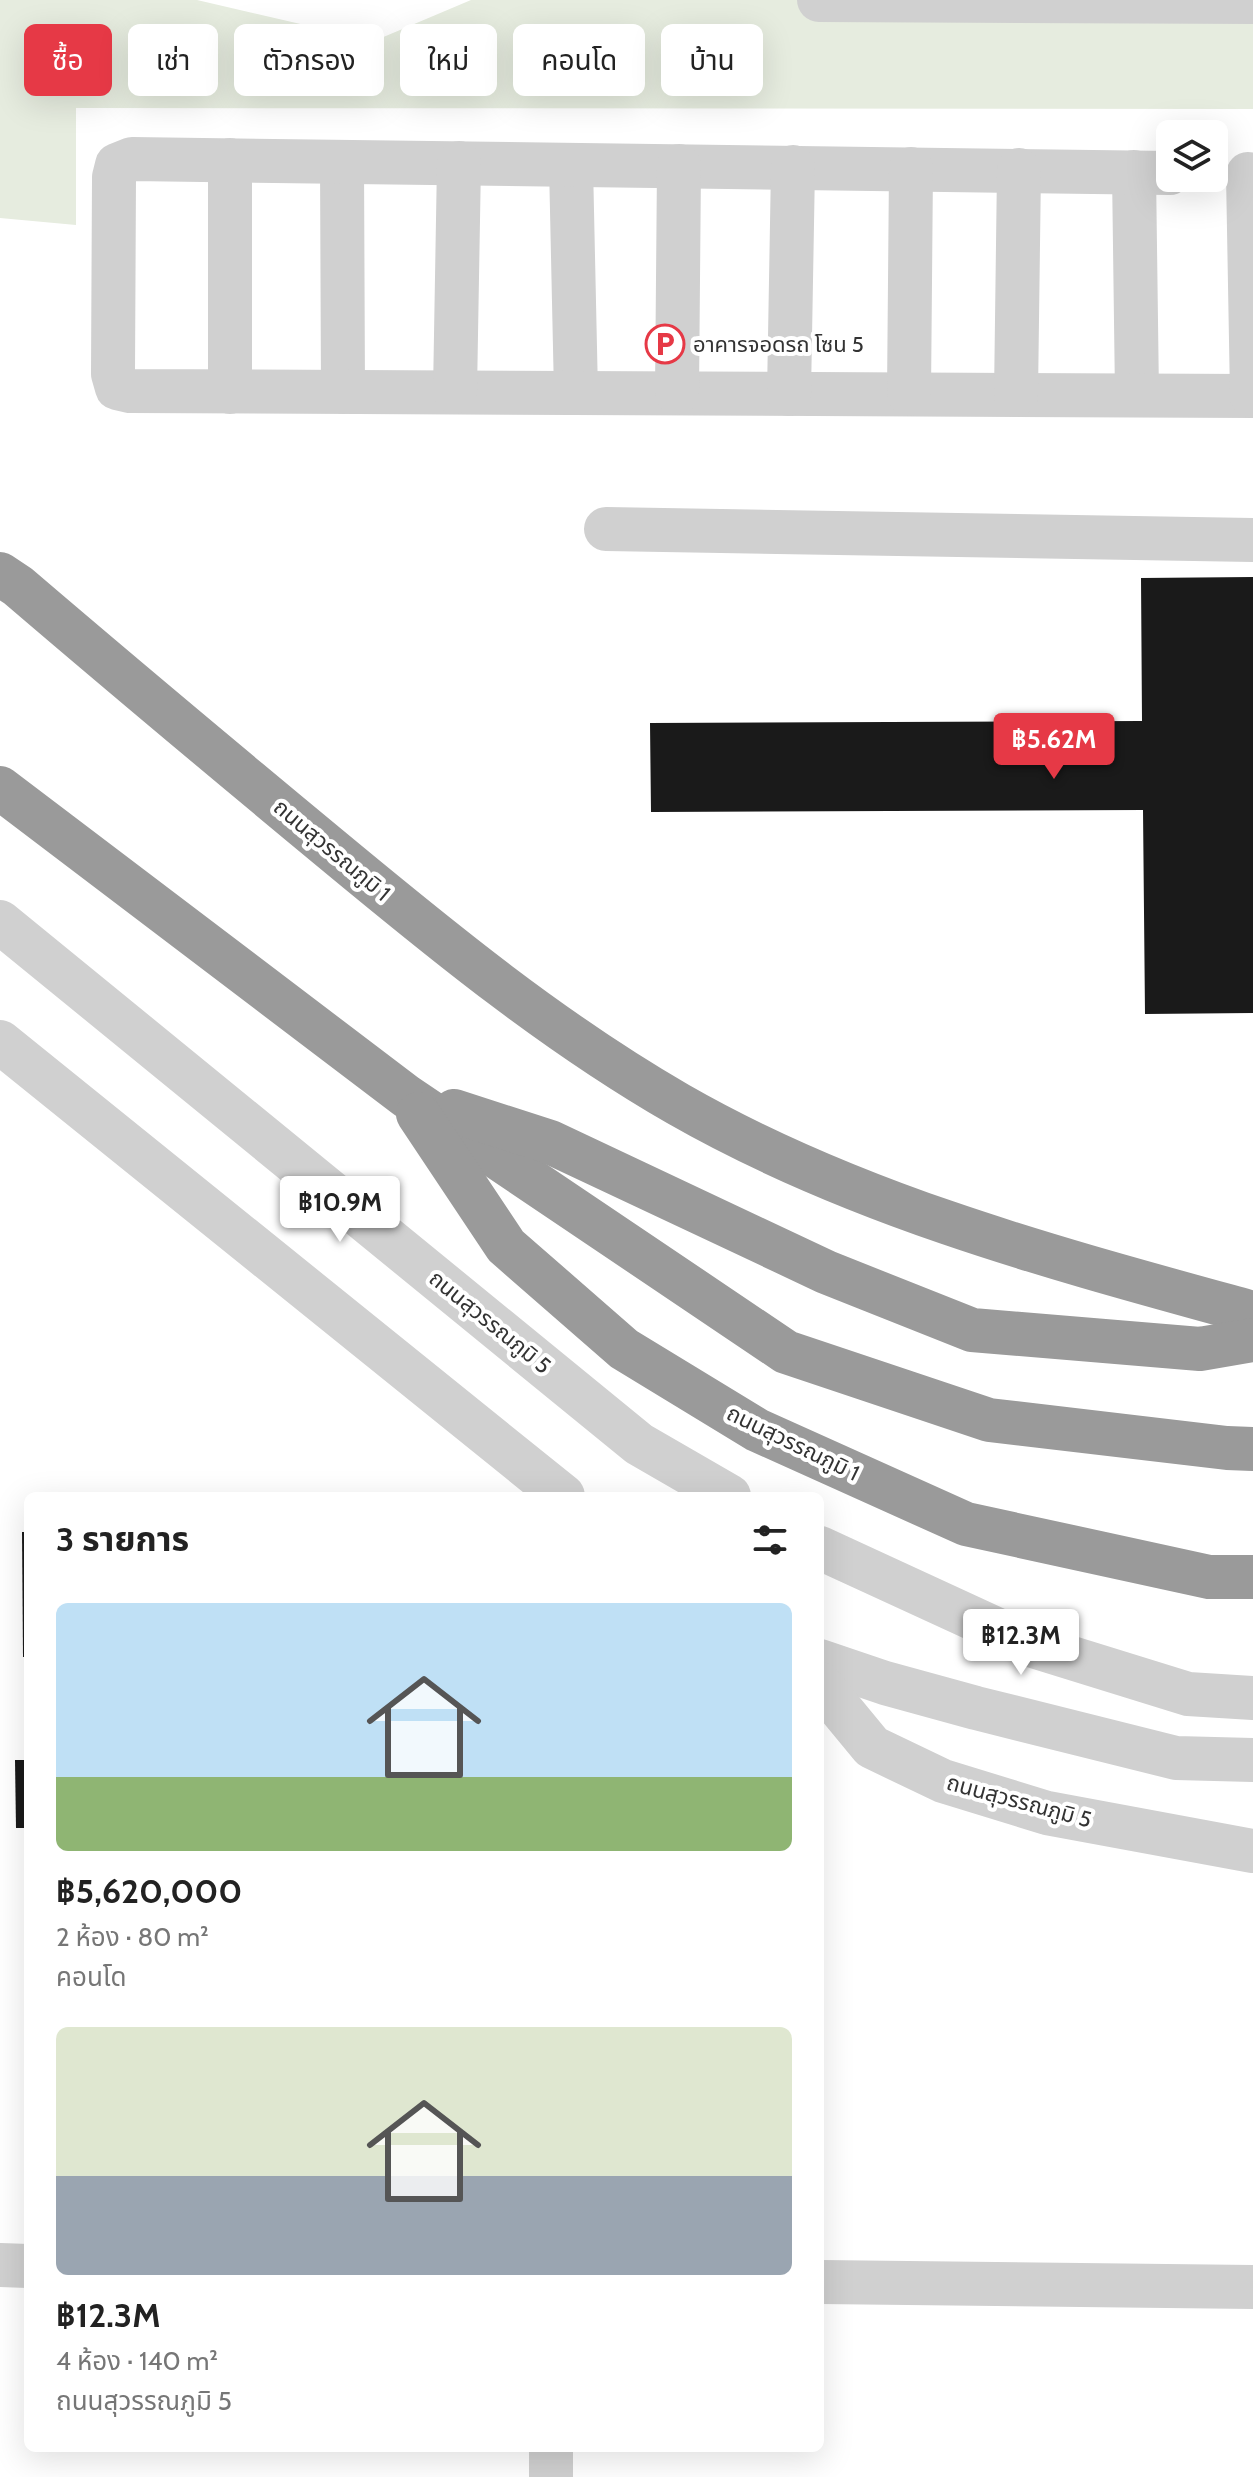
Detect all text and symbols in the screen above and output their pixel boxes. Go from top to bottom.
chip: ซื้อ [24,24,112,96]
chip: เช่า [128,24,218,96]
chip: ตัวกรอง [234,24,384,96]
chip: ใหม่ [400,24,497,96]
chip: คอนโด [513,24,645,96]
chip: บ้าน [661,24,763,96]
map controls [1156,120,1228,192]
button: layers [1156,120,1228,192]
parking icon: อาคารจอดรถ โซน 5 [644,323,686,365]
place label: อาคารจอดรถ โซน 5 [693,331,864,358]
pin: ฿5.62M [989,713,1119,781]
text: ฿5.62M [1012,723,1096,755]
street label: ถนนสุวรรณภูมิ 1 [268,793,396,907]
pin: ฿10.9M [275,1176,405,1244]
text: ฿10.9M [298,1186,382,1218]
street label: ถนนสุวรรณภูมิ 5 [424,1265,556,1379]
street label: ถนนสุวรรณภูมิ 1 [722,1399,864,1487]
text: 3 รายการ [56,1518,189,1560]
icon: filters [748,1518,792,1562]
pin: ฿12.3M [956,1609,1086,1677]
text: ฿12.3M [981,1619,1061,1651]
icon: home [352,1655,496,1799]
street label: ถนนสุวรรณภูมิ 5 [944,1769,1094,1833]
text: ฿5,620,000 [56,1870,242,1912]
text: 2 ห้อง · 80 m² [56,1921,209,1953]
text: คอนโด [56,1961,127,1993]
icon: home [352,2079,496,2223]
text: ฿12.3M [56,2294,160,2336]
text: 4 ห้อง · 140 m² [56,2345,218,2377]
text: ถนนสุวรรณภูมิ 5 [56,2385,232,2417]

